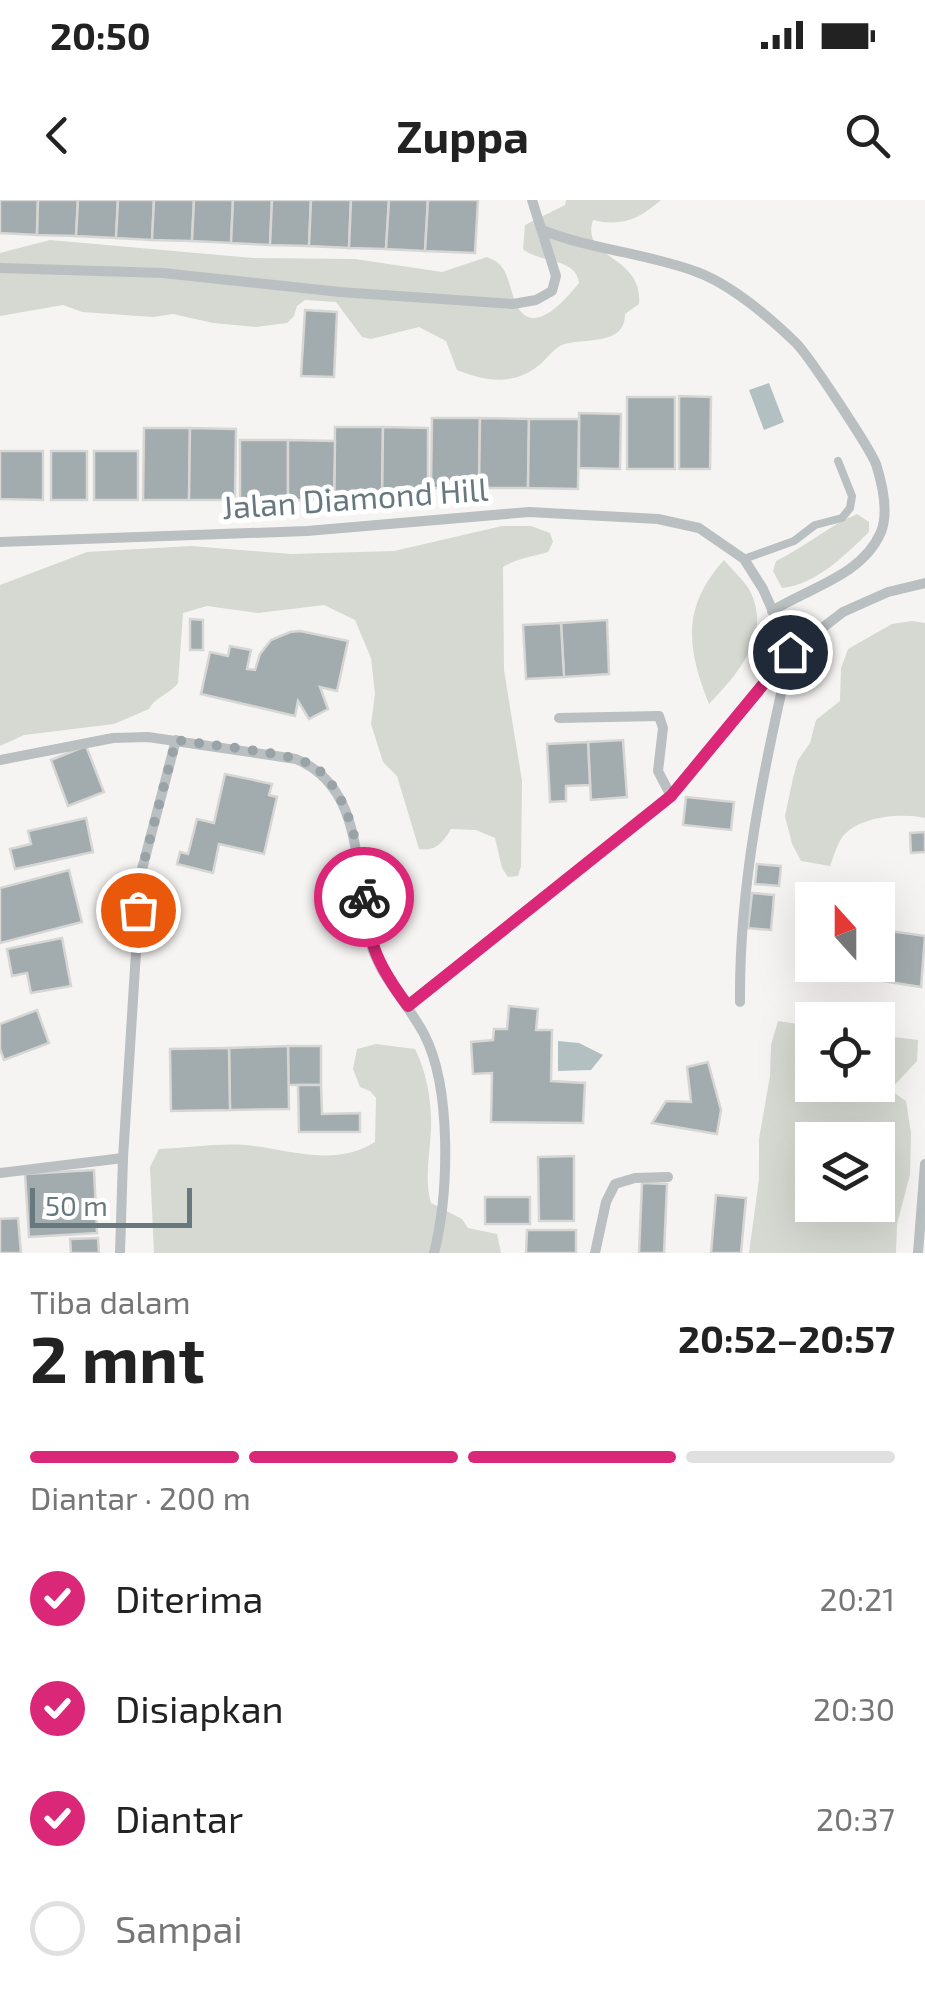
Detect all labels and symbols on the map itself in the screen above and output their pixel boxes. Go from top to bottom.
street label: Jalan Diamond Hill [221,469,490,525]
pin [748,610,833,695]
courier [314,847,414,947]
pin [96,868,181,953]
north arrow [795,882,895,982]
scale bar [30,1183,192,1228]

